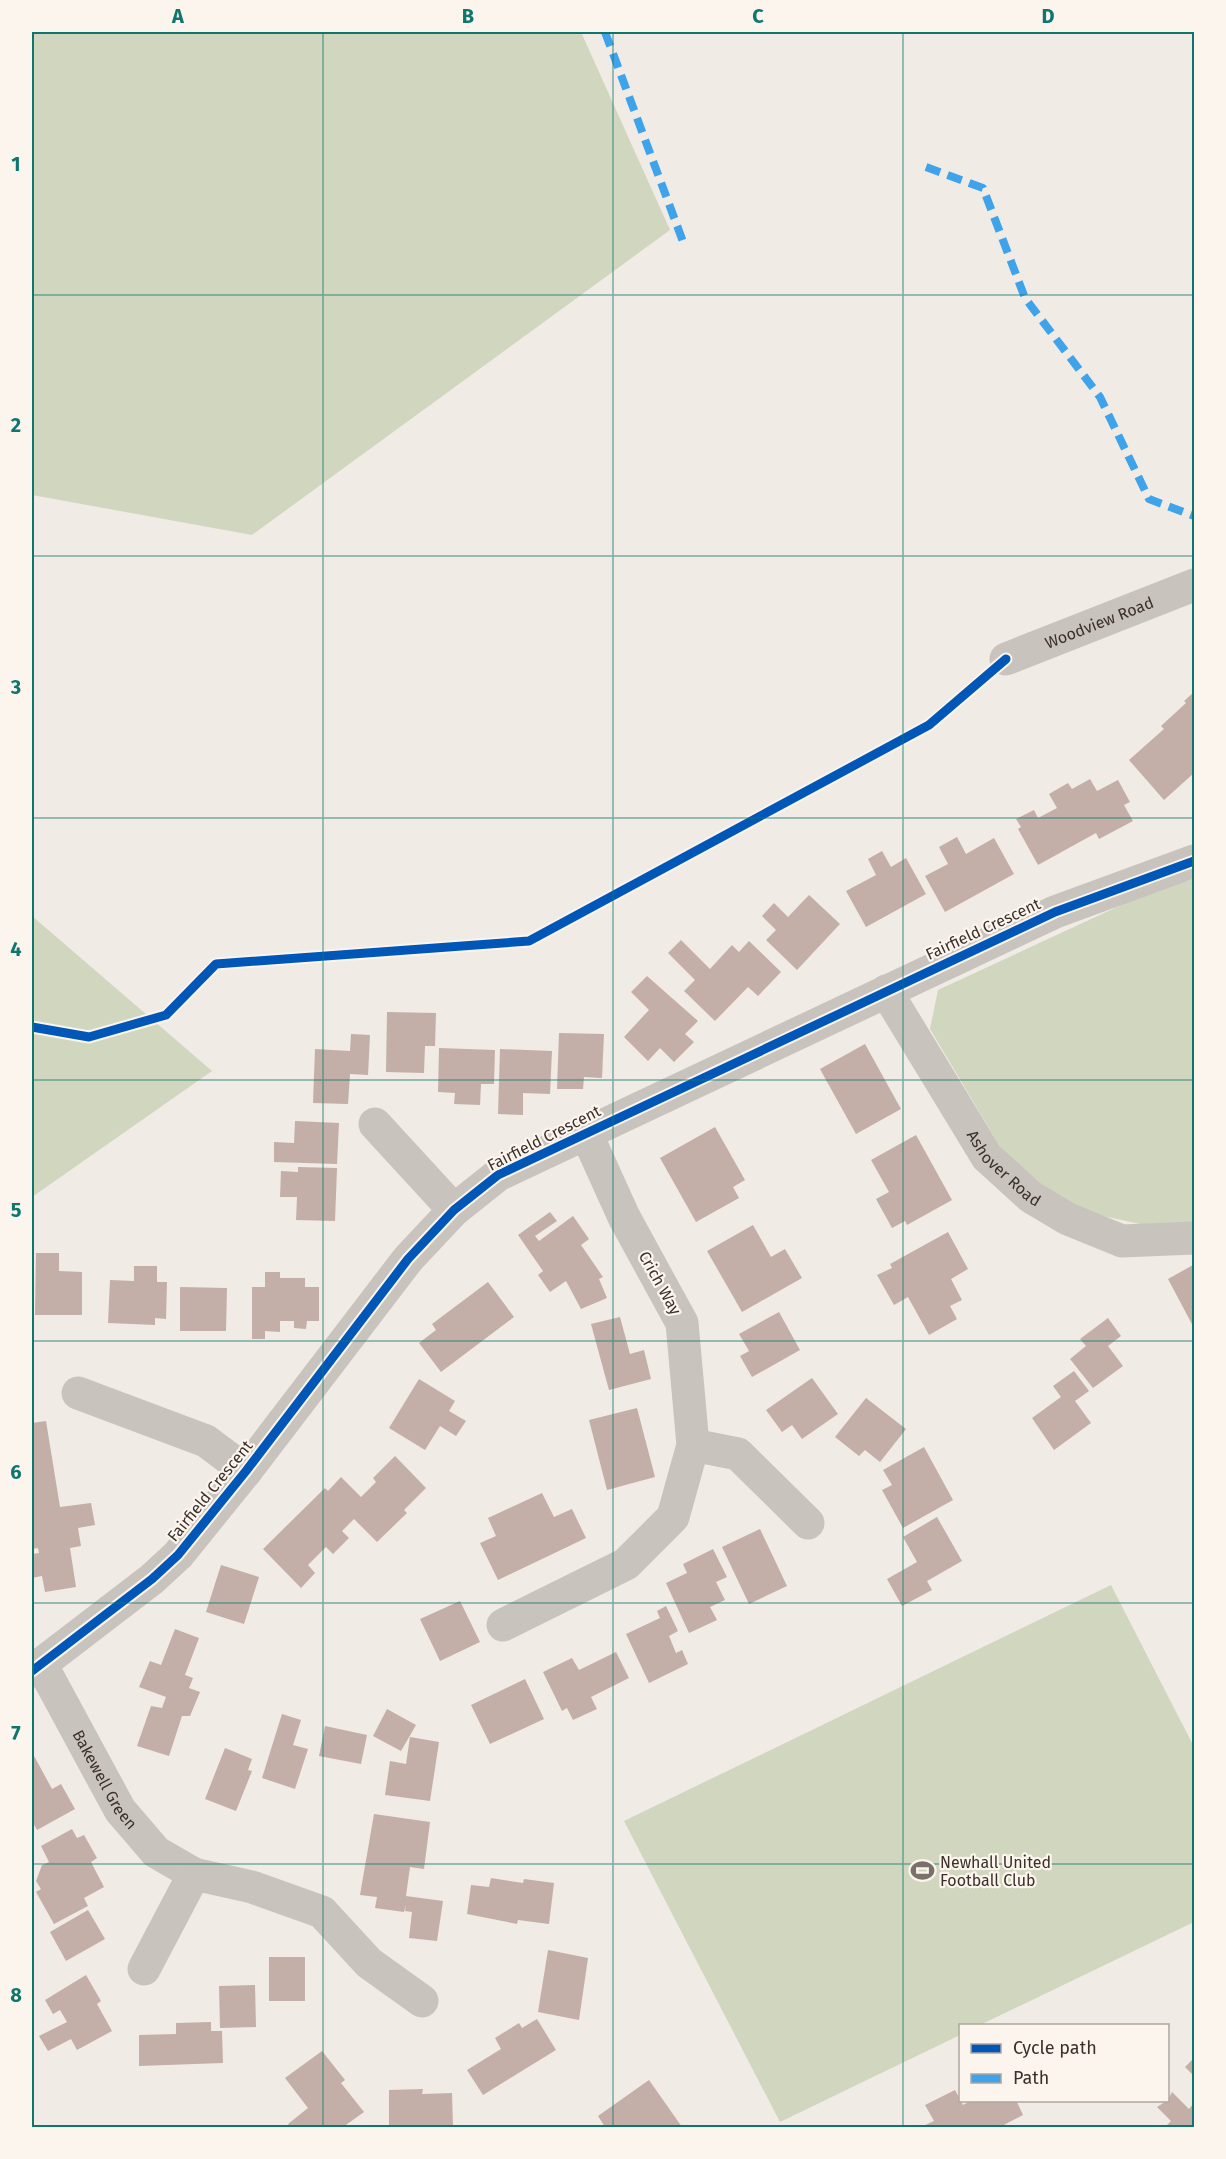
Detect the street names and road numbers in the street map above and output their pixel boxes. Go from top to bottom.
street label: Woodview Road [1042,592,1156,652]
street label: Fairfield Crescent [923,894,1044,964]
street label: Fairfield Crescent [484,1101,604,1175]
street label: Ashover Road [963,1126,1044,1210]
street label: Crich Way [635,1248,685,1318]
street label: Fairfield Crescent [163,1436,257,1545]
street label: Bakewell Green [69,1726,141,1833]

